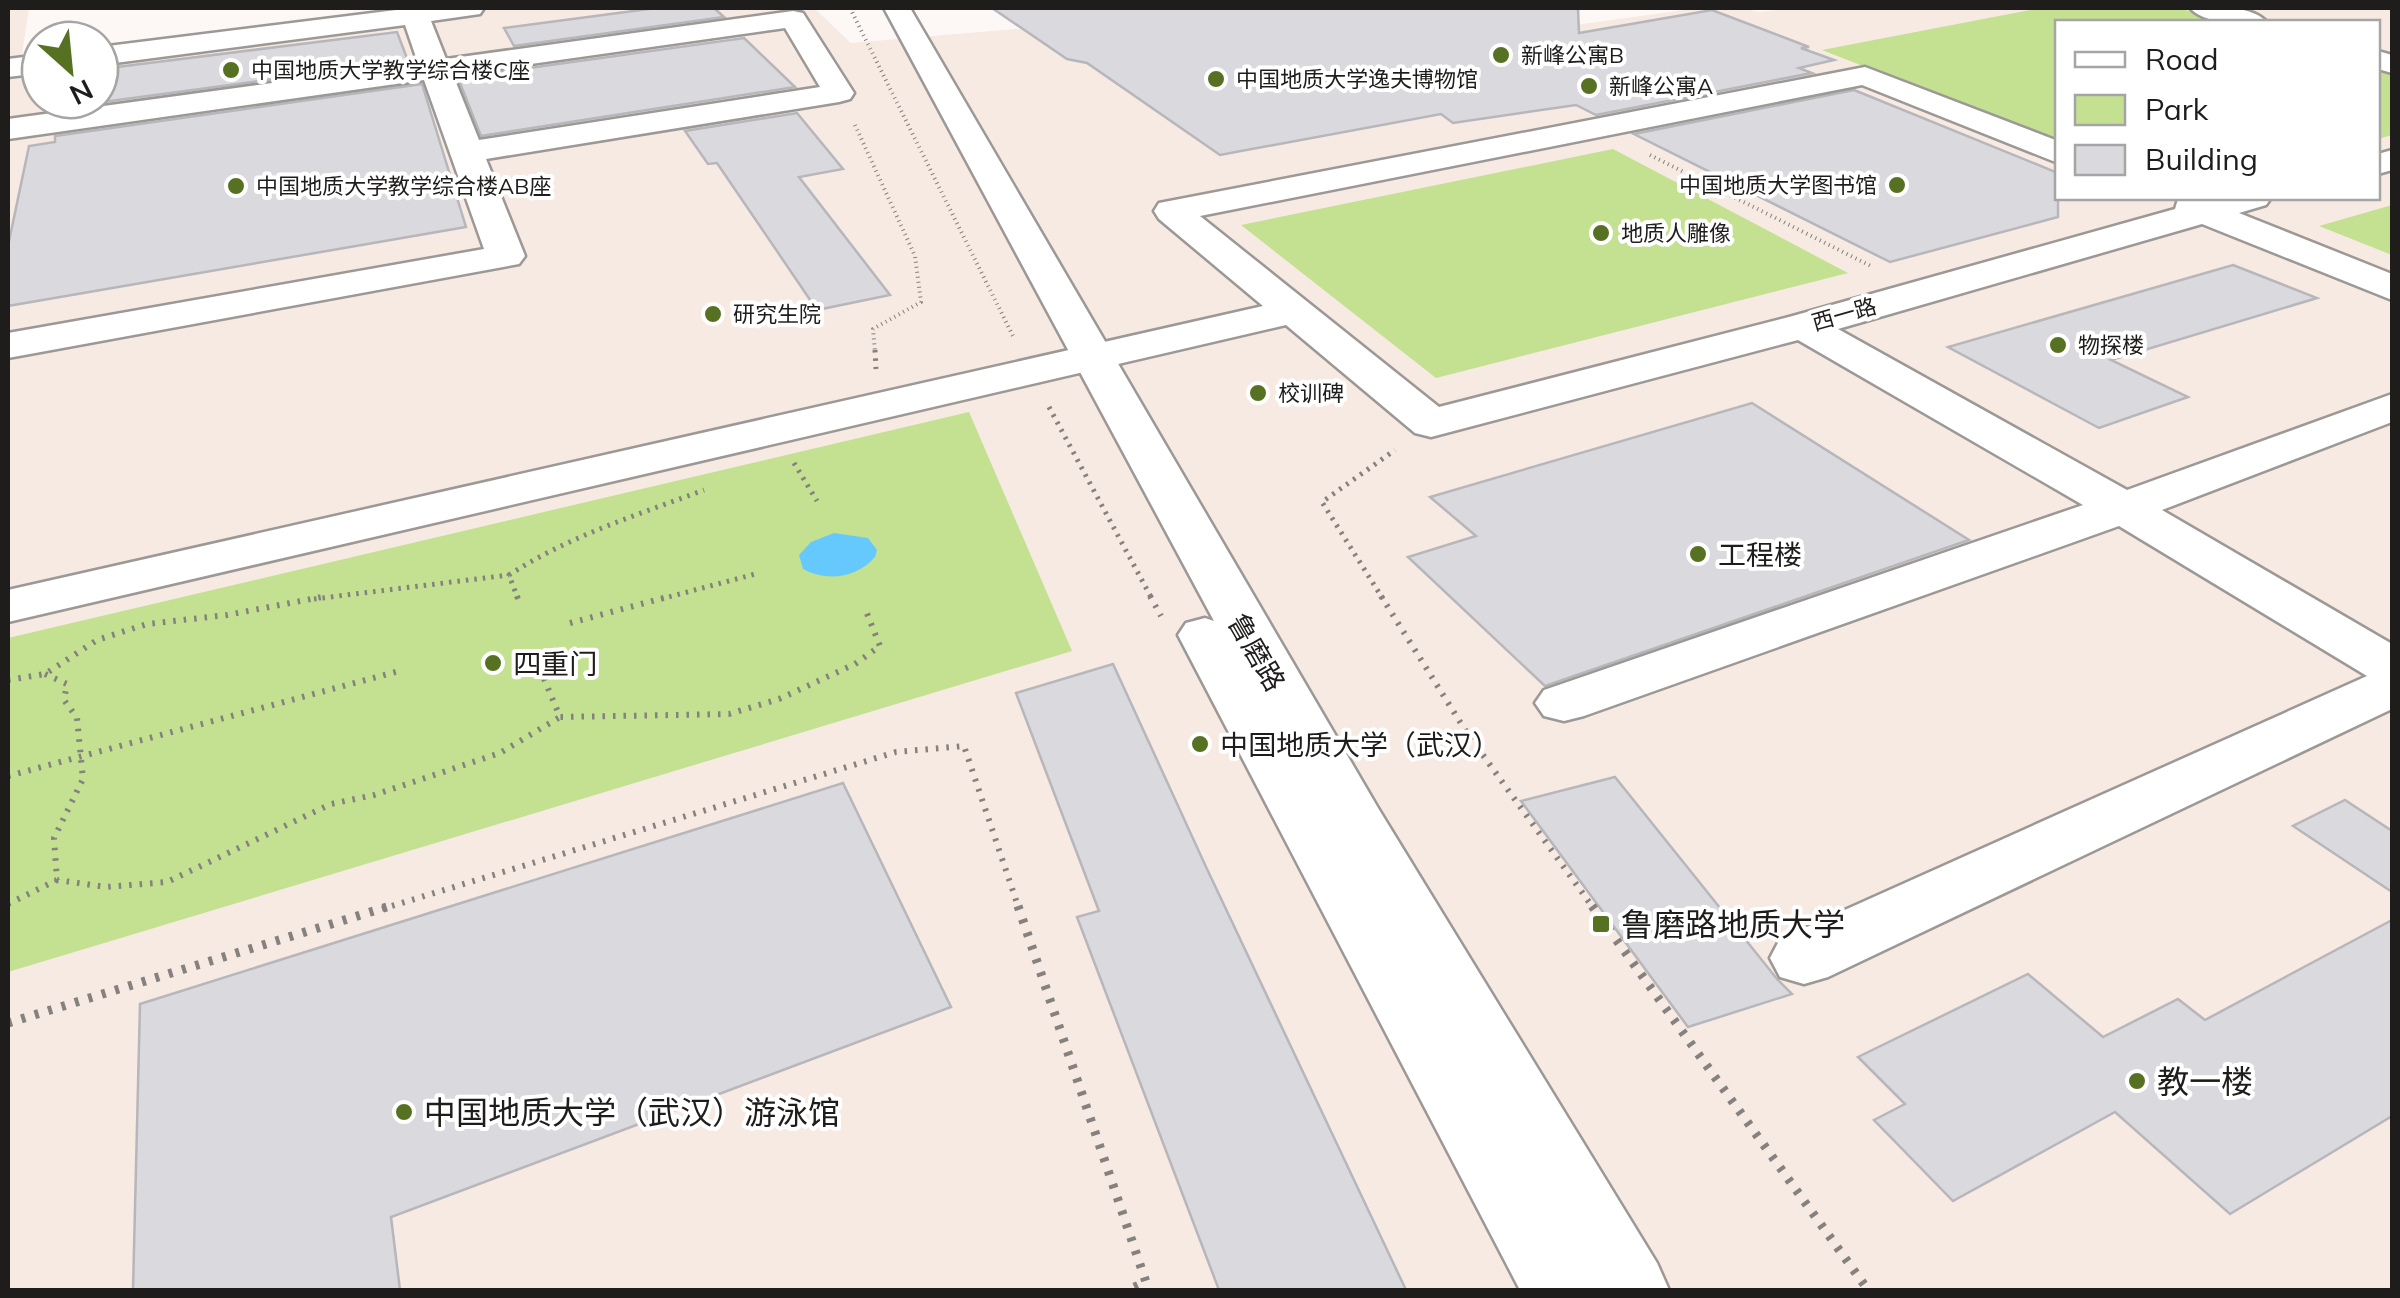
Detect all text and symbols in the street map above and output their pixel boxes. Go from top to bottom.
north arrow [20,20,120,120]
legend [2055,20,2380,200]
text: Road [2145,40,2219,78]
place label: 新峰公寓B [1521,41,1624,69]
marker: 新峰公寓B [1490,44,1512,66]
place label: 中国地质大学教学综合楼C座 [251,56,530,84]
marker: 中国地质大学教学综合楼C座 [220,59,242,81]
place label: 中国地质大学逸夫博物馆 [1236,65,1478,93]
marker: 中国地质大学逸夫博物馆 [1205,68,1227,90]
text: N [64,72,99,113]
place label: 新峰公寓A [1609,72,1713,100]
marker: 新峰公寓A [1578,75,1600,97]
text: Park [2145,90,2209,128]
text: Building [2145,140,2258,178]
place label: 中国地质大学图书馆 [1679,171,1877,199]
place label: 中国地质大学教学综合楼AB座 [256,172,551,200]
marker: 中国地质大学图书馆 [1886,174,1908,196]
marker: 中国地质大学教学综合楼AB座 [225,175,247,197]
place label: 地质人雕像 [1621,219,1731,247]
marker: 地质人雕像 [1590,222,1612,244]
street label: 西一路 [1808,291,1880,337]
place label: 研究生院 [733,300,821,328]
marker: 研究生院 [702,303,724,325]
place label: 物探楼 [2078,331,2144,359]
marker: 物探楼 [2047,334,2069,356]
place label: 校训碑 [1278,379,1344,407]
marker: 校训碑 [1247,382,1269,404]
place label: 工程楼 [1718,537,1802,572]
marker: 工程楼 [1687,543,1709,565]
street label: 鲁磨路 [1221,607,1293,697]
place label: 四重门 [513,646,597,681]
marker: 四重门 [482,652,504,674]
place label: 中国地质大学（武汉） [1220,727,1500,762]
marker: 中国地质大学（武汉） [1189,733,1211,755]
place label: 鲁磨路地质大学 [1621,904,1845,944]
marker: 鲁磨路地质大学 [1590,913,1612,935]
place label: 教一楼 [2157,1061,2253,1101]
marker: 教一楼 [2126,1070,2148,1092]
place label: 中国地质大学（武汉）游泳馆 [424,1092,840,1132]
marker: 中国地质大学（武汉）游泳馆 [393,1101,415,1123]

